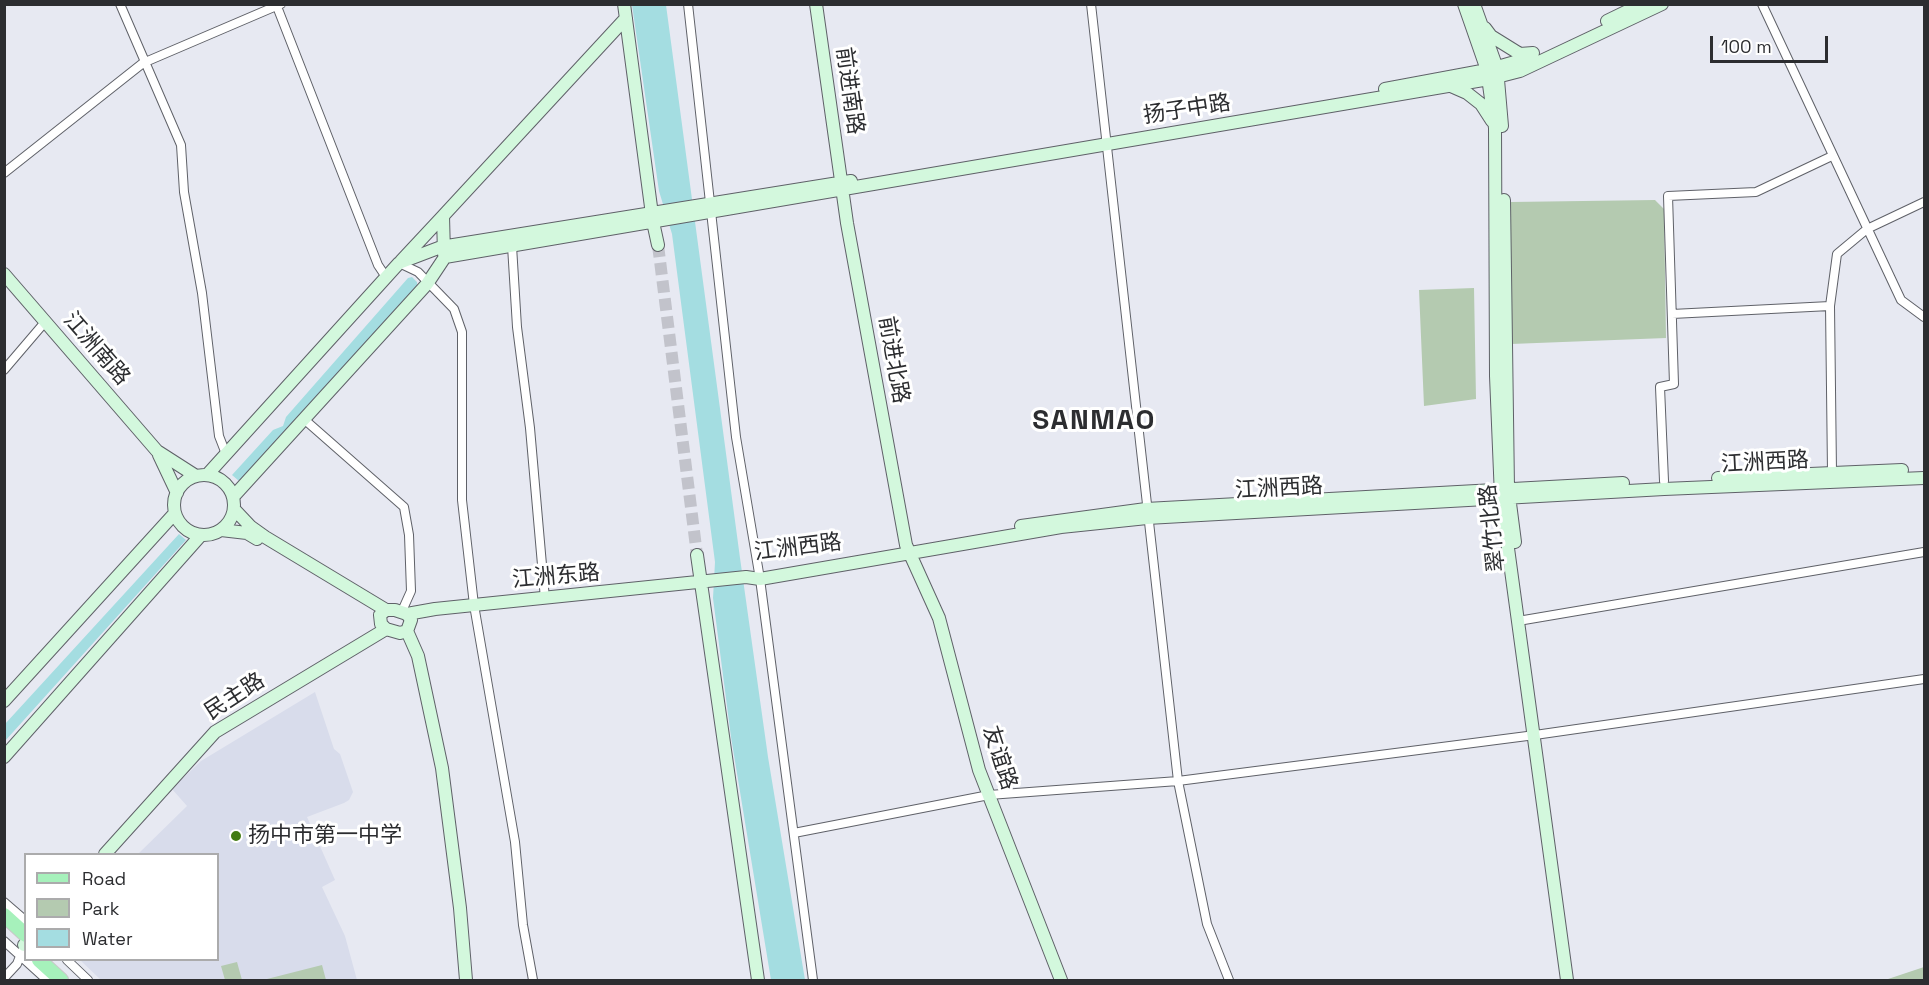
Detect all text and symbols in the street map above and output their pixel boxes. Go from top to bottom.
scale bar [1713,24,1832,62]
text: 100 m [1721,35,1772,58]
street label: 前进南路 [830,46,868,136]
street label: 扬子中路 [1141,90,1233,130]
street label: 江洲南路 [57,307,135,391]
street label: 前进北路 [872,314,914,406]
district label: SANMAO [1032,404,1156,438]
street label: 江洲西路 [1720,448,1810,478]
street label: 江洲西路 [1234,474,1324,504]
street label: 翠竹北路 [1475,483,1511,573]
street label: 江洲西路 [753,530,843,566]
street label: 江洲东路 [511,560,601,594]
street label: 民主路 [200,668,270,726]
street label: 友谊路 [976,723,1022,793]
place label: 扬中市第一中学 [248,823,402,849]
marker: 扬中市第一中学 [229,829,243,843]
legend [24,853,219,961]
text: Road [82,867,126,890]
text: Park [82,897,119,920]
text: Water [82,927,133,950]

